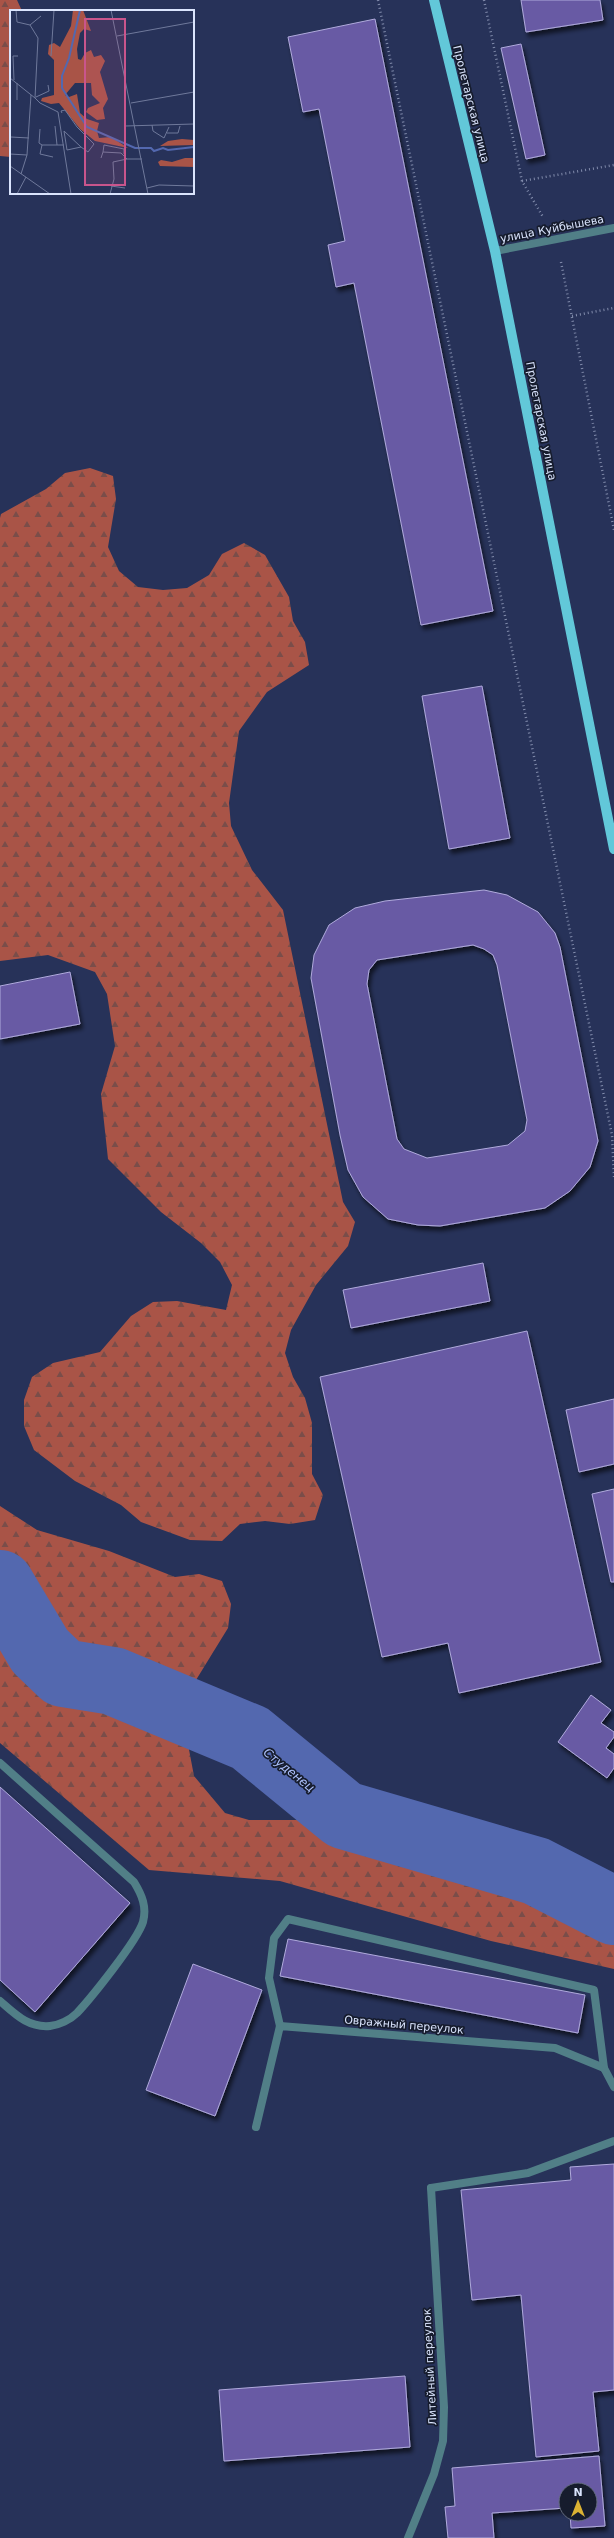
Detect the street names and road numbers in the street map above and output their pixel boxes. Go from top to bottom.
street label: Пролетарская улица [450,44,492,164]
street label: улица Куйбышева [499,213,605,245]
street label: Пролетарская улица [523,361,559,481]
street label: Овражный переулок [344,2013,465,2037]
street label: Литейный переулок [420,2308,440,2426]

